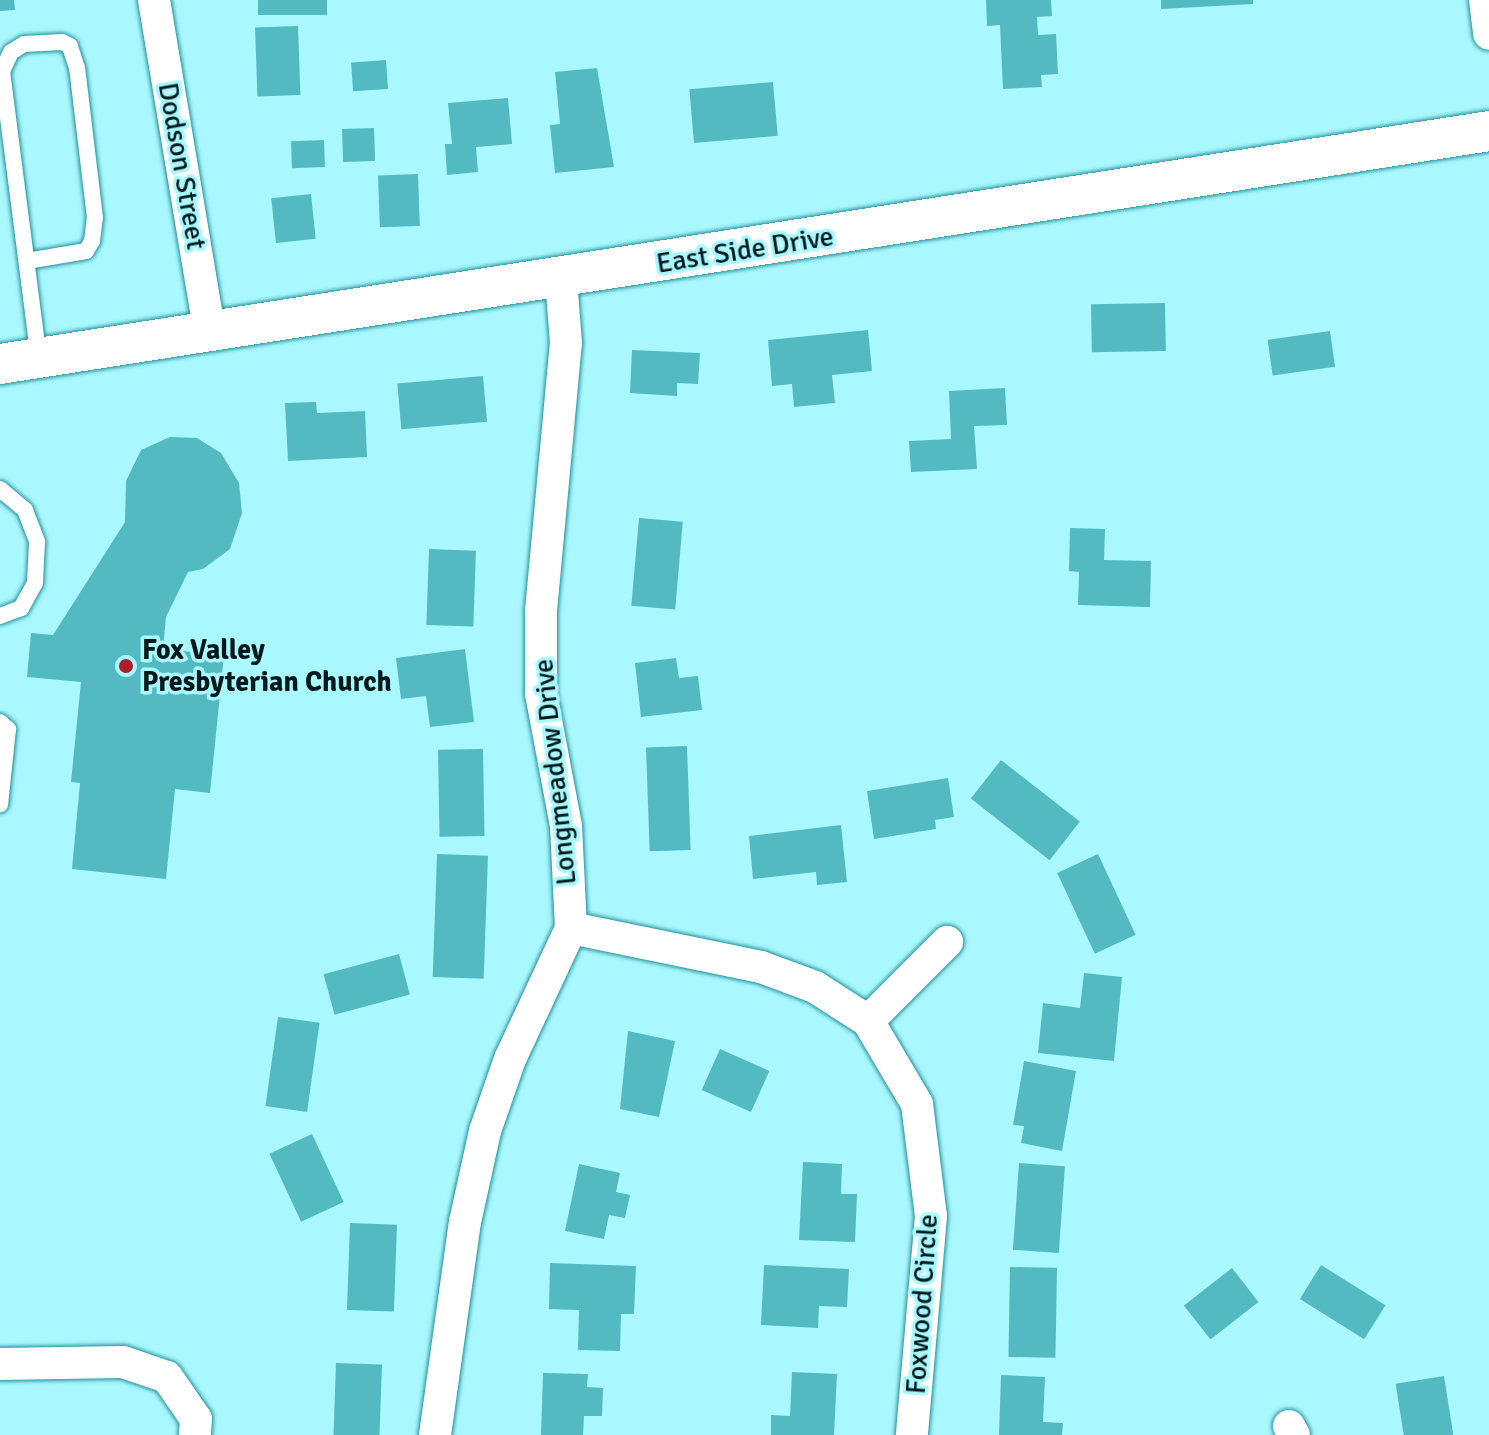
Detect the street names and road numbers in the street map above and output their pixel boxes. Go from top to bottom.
street label: Dodson Street [151,80,213,252]
street label: East Side Drive [654,219,836,281]
street label: Longmeadow Drive [526,657,584,887]
street label: Foxwood Circle [899,1213,945,1395]

